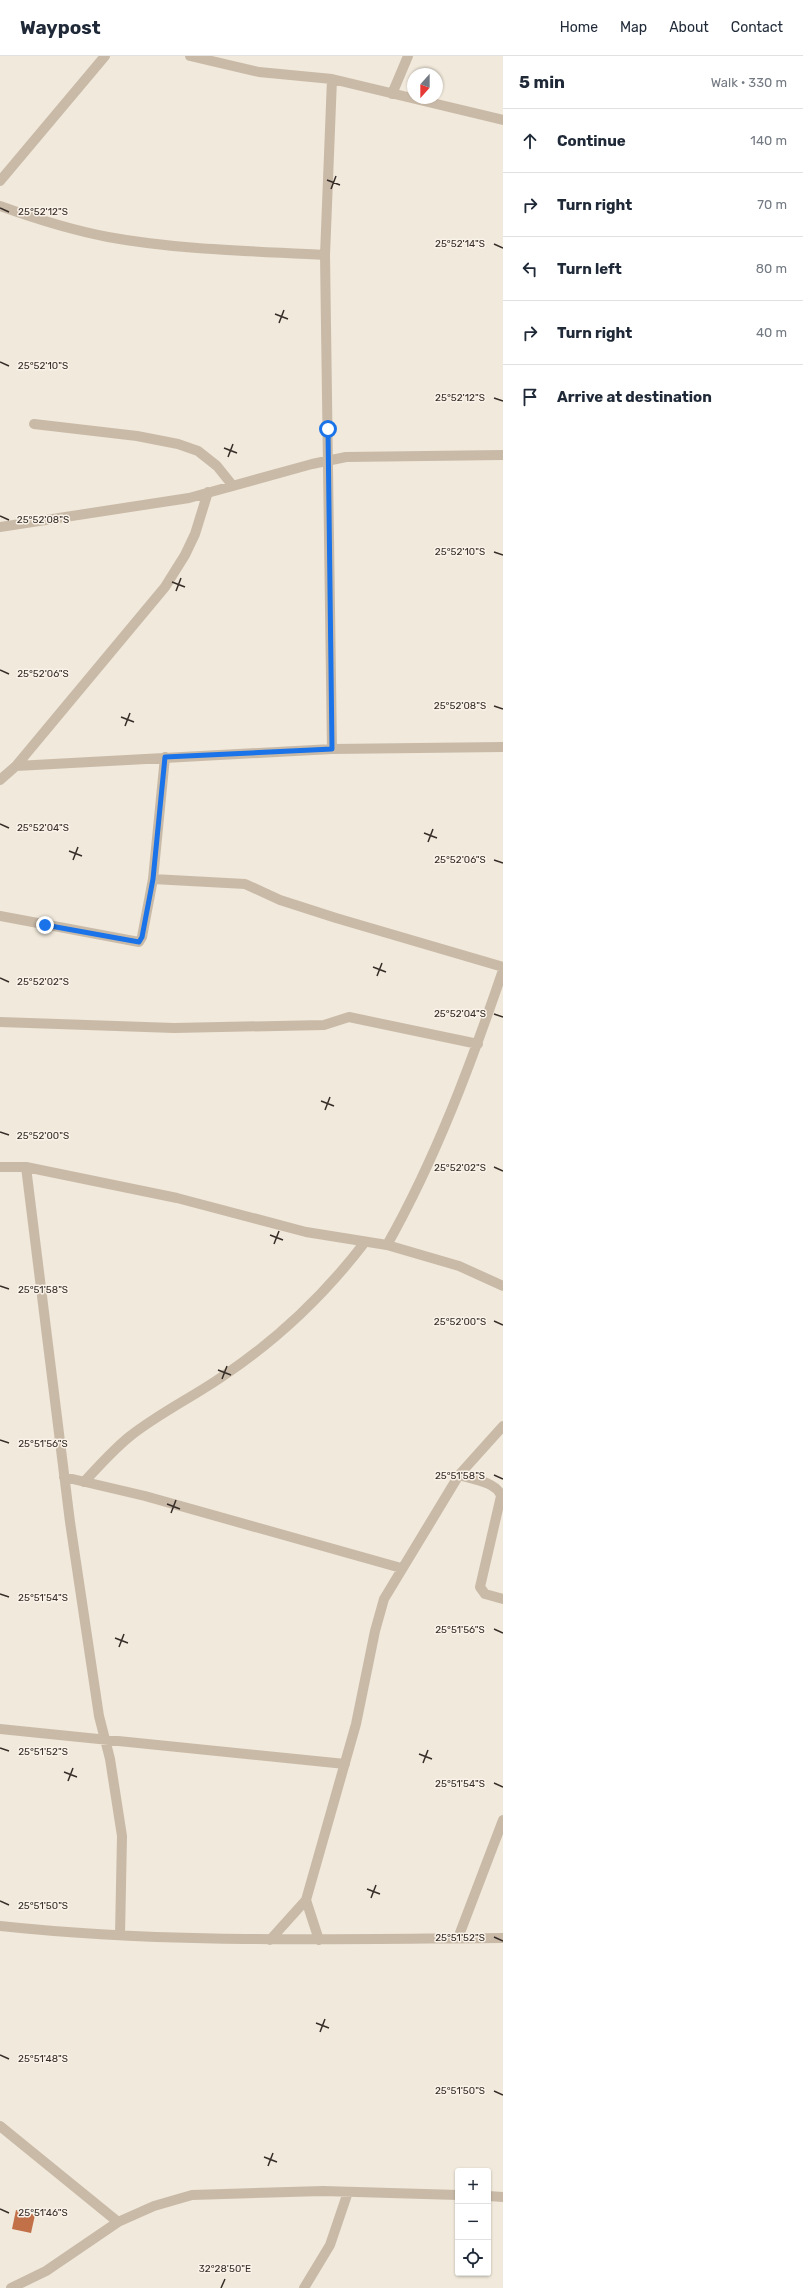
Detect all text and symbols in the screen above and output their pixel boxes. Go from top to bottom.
text: Waypost [20,16,101,39]
text: Home [560,19,598,36]
text: Map [620,19,647,36]
text: About [669,19,709,36]
text: Contact [731,19,783,36]
north arrow [407,68,443,104]
text: 5 min [519,72,565,92]
text: Walk · 330 m [711,75,787,90]
icon: ahead [519,130,541,152]
text: Continue [557,132,626,150]
text: 140 m [750,133,787,148]
icon: right [519,194,541,216]
text: Turn right [557,196,632,214]
text: 70 m [757,197,787,212]
text: 25°52'12"S [18,206,68,218]
text: 25°52'14"S [435,238,485,250]
icon: left [519,258,541,280]
text: Turn left [557,260,622,278]
text: 80 m [756,261,787,276]
icon: right [519,322,541,344]
text: Turn right [557,324,632,342]
text: 40 m [756,325,787,340]
text: 25°52'10"S [18,360,68,372]
icon: arrive [519,386,541,408]
text: Arrive at destination [557,388,712,406]
text: 25°52'12"S [435,392,485,404]
route start [319,420,337,438]
text: 25°52'08"S [17,514,69,526]
text: 25°52'10"S [435,546,485,558]
text: 25°52'06"S [17,668,69,680]
text: 25°52'08"S [434,700,486,712]
text: 25°52'04"S [17,822,69,834]
text: 25°52'06"S [434,854,486,866]
route end [36,916,54,934]
text: 25°52'02"S [17,976,69,988]
text: 25°52'04"S [434,1008,486,1020]
text: 25°52'00"S [17,1130,69,1142]
text: 25°52'02"S [434,1162,486,1174]
text: 25°51'58"S [18,1284,68,1296]
text: 25°52'00"S [434,1316,486,1328]
text: 25°51'56"S [18,1438,68,1450]
text: 25°51'58"S [435,1470,485,1482]
text: 25°51'54"S [18,1592,68,1604]
text: 25°51'56"S [435,1624,485,1636]
text: 25°51'52"S [18,1746,68,1758]
text: 25°51'54"S [435,1778,485,1790]
text: 25°51'50"S [18,1900,68,1912]
text: 25°51'52"S [435,1932,485,1944]
text: 25°51'48"S [18,2053,68,2065]
text: 25°51'50"S [435,2085,485,2097]
map controls [455,2168,491,2276]
button: + [455,2168,491,2204]
button: − [455,2204,491,2240]
text: 25°51'46"S [18,2207,68,2219]
button: locate [455,2240,491,2276]
text: 32°28'50"E [199,2263,251,2275]

